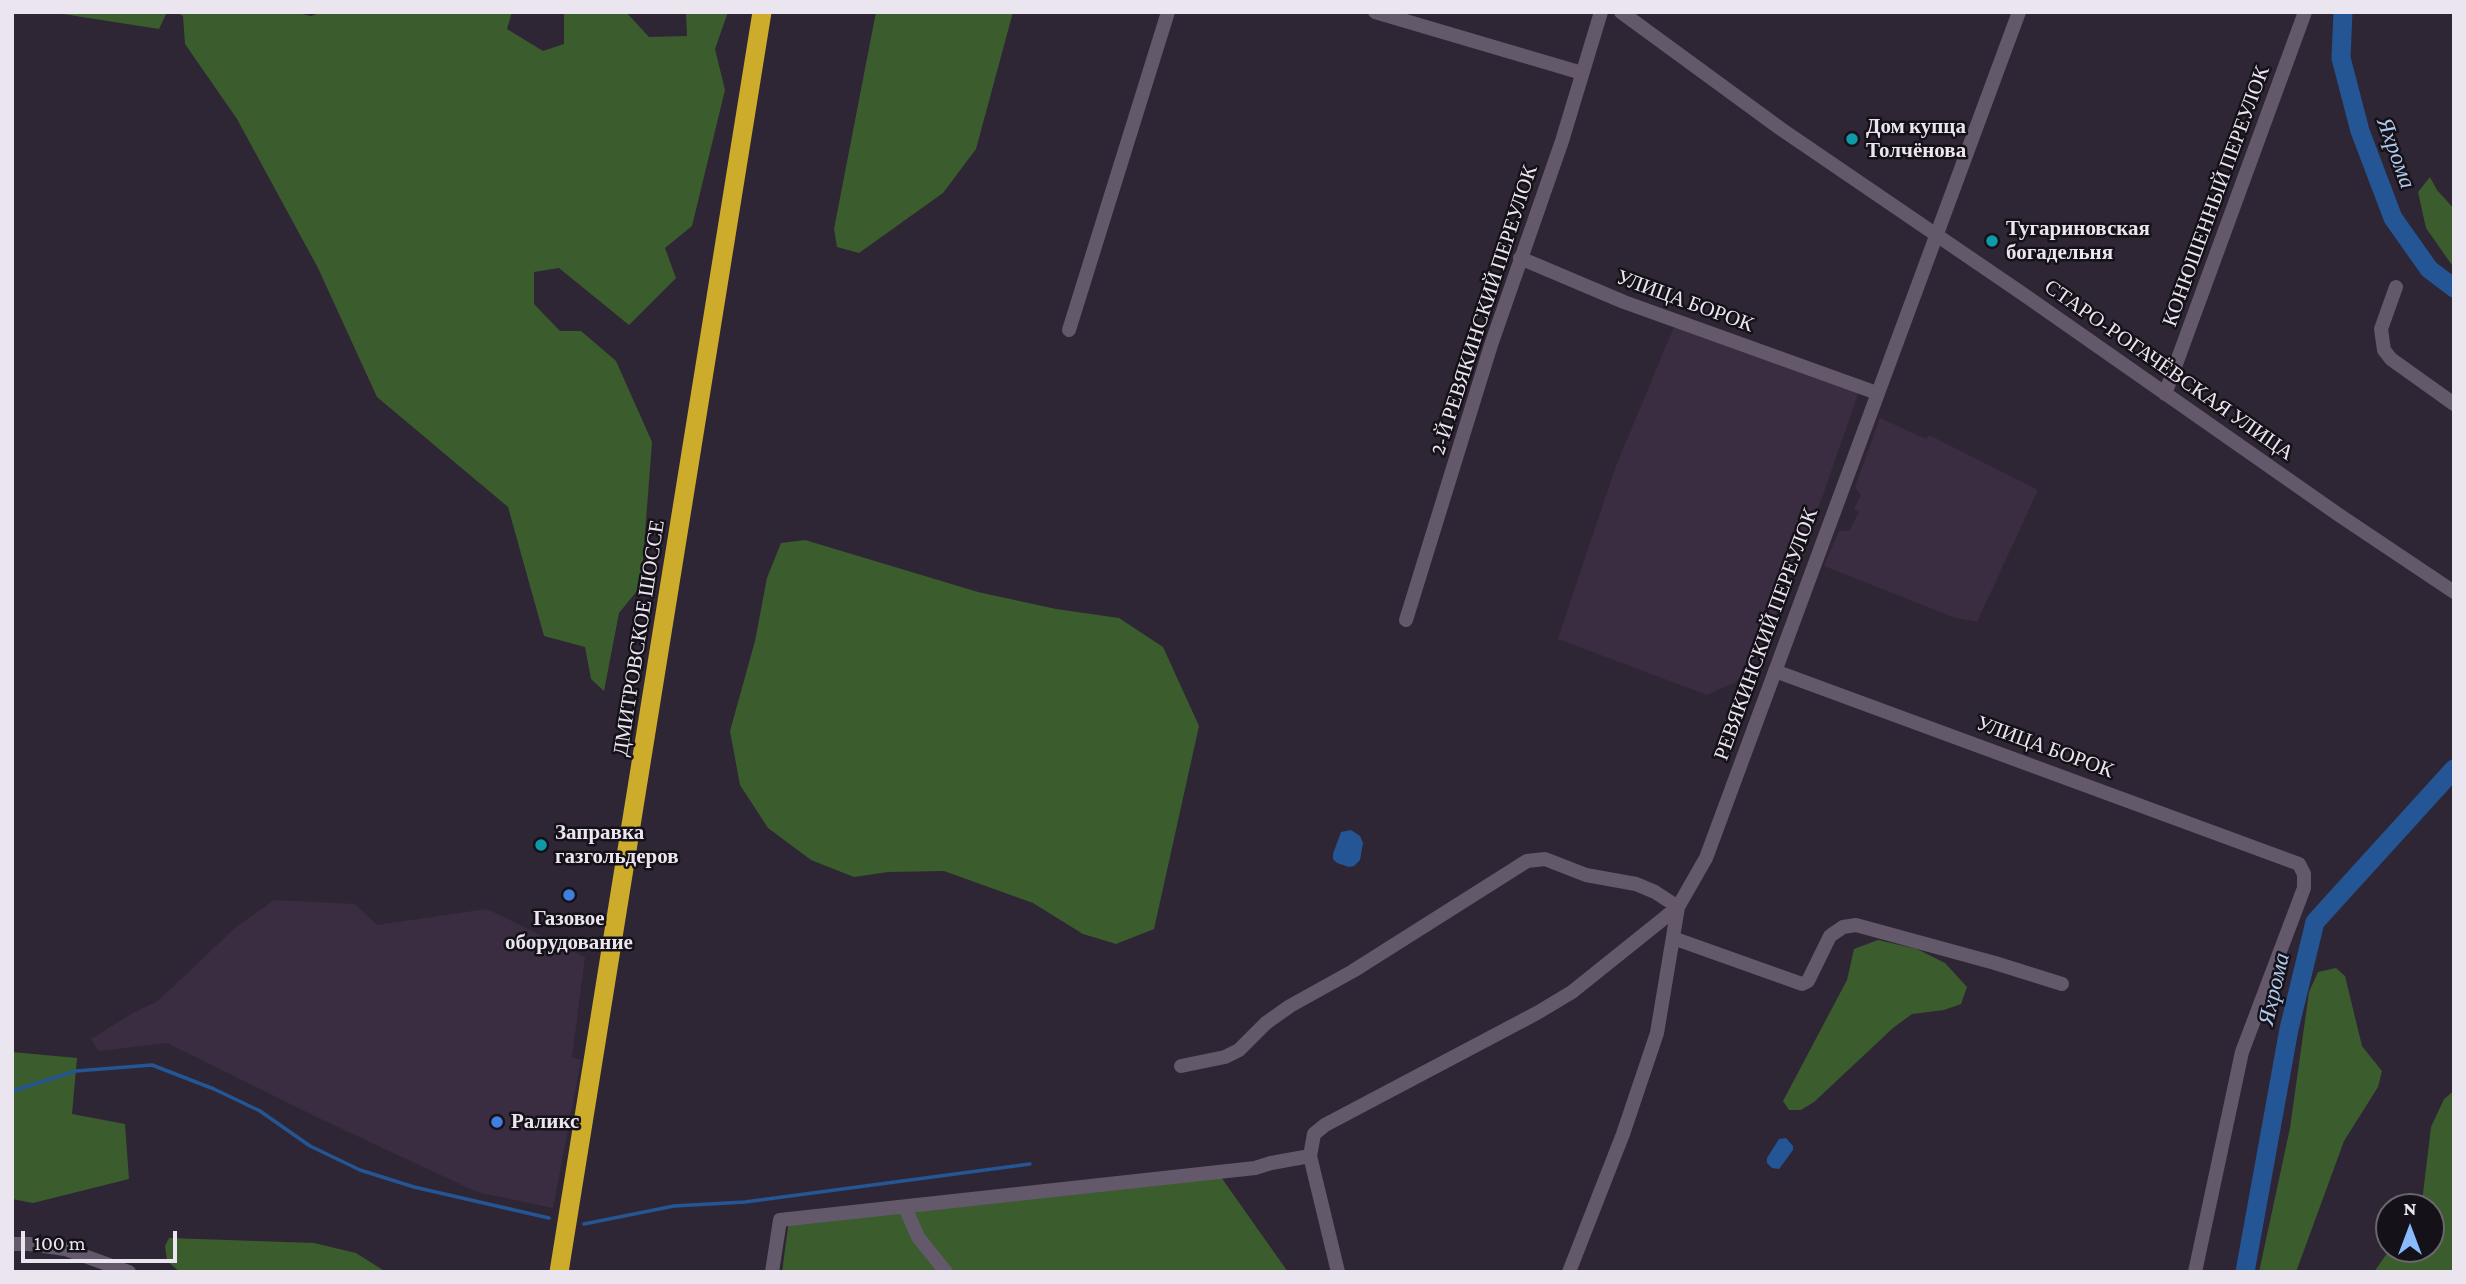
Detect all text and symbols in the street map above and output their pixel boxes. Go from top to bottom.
street label: КОНЮШЕННЫЙ ПЕРЕУЛОК [2157,62,2275,330]
place label: Дом купца Толчёнова [1866,114,1966,164]
water label: Яхрома [2370,114,2422,192]
marker: Дом купца Толчёнова [1844,131,1860,147]
street label: 2-Й РЕВЯКИНСКИЙ ПЕРЕУЛОК [1425,162,1543,458]
place label: Тугариновская богадельня [2006,216,2150,266]
marker: Тугариновская богадельня [1984,233,2000,249]
street label: УЛИЦА БОРОК [1613,264,1757,338]
street label: СТАРО-РОГАЧЁВСКАЯ УЛИЦА [2040,274,2298,466]
street label: РЕВЯКИНСКИЙ ПЕРЕУЛОК [1709,504,1823,764]
street label: ДМИТРОВСКОЕ ШОССЕ [608,518,670,758]
street label: УЛИЦА БОРОК [1973,710,2117,784]
place label: Заправка газгольдеров [555,820,679,870]
marker: Заправка газгольдеров [533,837,549,853]
marker: Газовое оборудование [561,887,577,903]
place label: Газовое оборудование [505,906,633,956]
water label: Яхрома [2252,950,2296,1028]
place label: Раликс [511,1109,579,1135]
marker: Раликс [489,1114,505,1130]
north arrow [2375,1193,2445,1263]
text: N [2404,1198,2416,1219]
scale bar [24,1218,180,1262]
text: 100 m [34,1231,86,1255]

